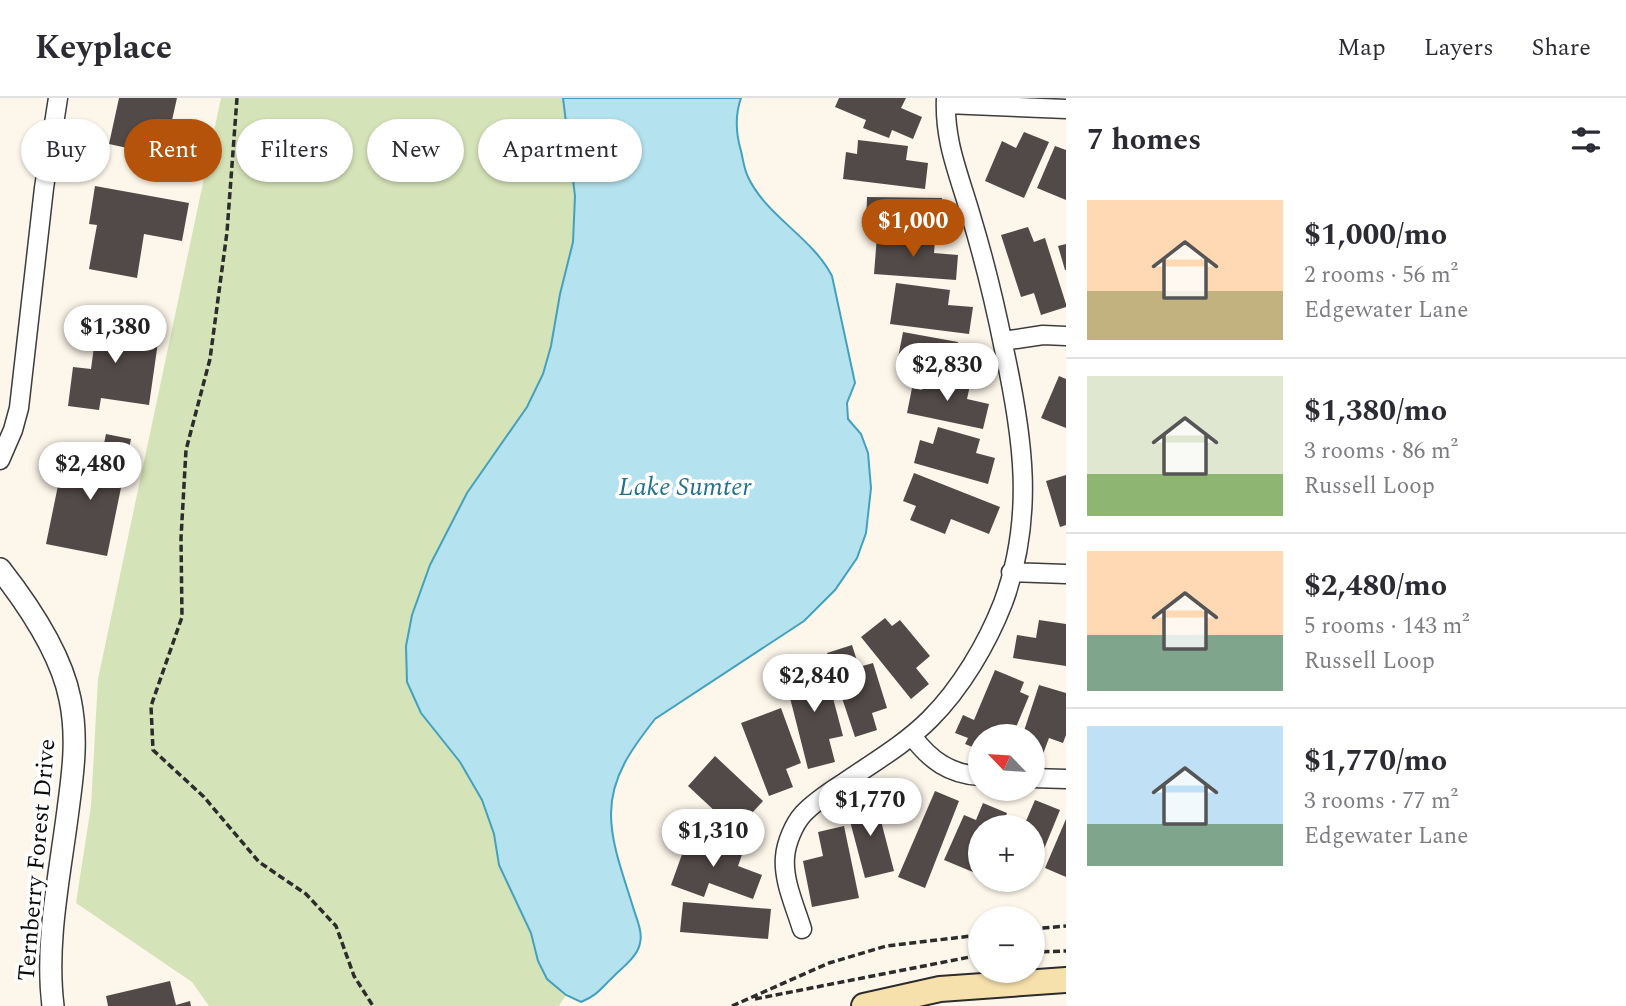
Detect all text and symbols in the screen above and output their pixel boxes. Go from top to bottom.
text: Keyplace [35,23,172,73]
text: Map [1337,30,1386,66]
text: Layers [1424,30,1494,66]
text: Share [1532,30,1591,66]
text: 7 homes [1087,117,1201,163]
chip: Buy [21,119,110,182]
chip: Rent [124,119,222,182]
chip: Filters [236,119,353,182]
chip: New [367,119,464,182]
chip: Apartment [478,119,642,182]
icon: filters [1567,121,1605,159]
pin: $1,000 [856,200,970,259]
text: $1,000 [878,204,948,239]
text: $1,000/mo [1304,212,1447,258]
icon: home [1143,228,1227,312]
text: 2 rooms · 56 m² [1304,258,1458,293]
text: Edgewater Lane [1304,293,1468,328]
pin: $1,380 [58,306,172,365]
text: $1,380 [80,310,150,345]
pin: $2,830 [890,344,1004,403]
text: $2,830 [912,348,982,383]
text: $1,380/mo [1304,388,1447,434]
icon: home [1143,404,1227,488]
text: 3 rooms · 86 m² [1304,434,1458,469]
pin: $2,480 [33,442,147,502]
text: $2,480 [55,447,125,482]
water label: Lake Sumter [619,467,752,507]
text: Russell Loop [1304,469,1435,504]
text: $2,480/mo [1304,563,1447,609]
icon: home [1143,579,1227,663]
text: 5 rooms · 143 m² [1304,609,1470,644]
text: Russell Loop [1304,644,1435,679]
pin: $2,840 [757,654,871,714]
text: $2,840 [779,659,849,694]
north arrow [968,724,1045,802]
map controls [968,724,1045,983]
street label: Ternberry Forest Drive [8,737,66,983]
text: $1,770/mo [1304,738,1447,784]
icon: home [1143,754,1227,838]
pin: $1,770 [813,778,927,838]
text: $1,770 [835,783,905,818]
text: 3 rooms · 77 m² [1304,784,1458,819]
pin: $1,310 [656,810,770,869]
text: $1,310 [678,814,748,849]
button: + [968,815,1045,892]
text: Edgewater Lane [1304,819,1468,854]
button: − [968,906,1045,983]

